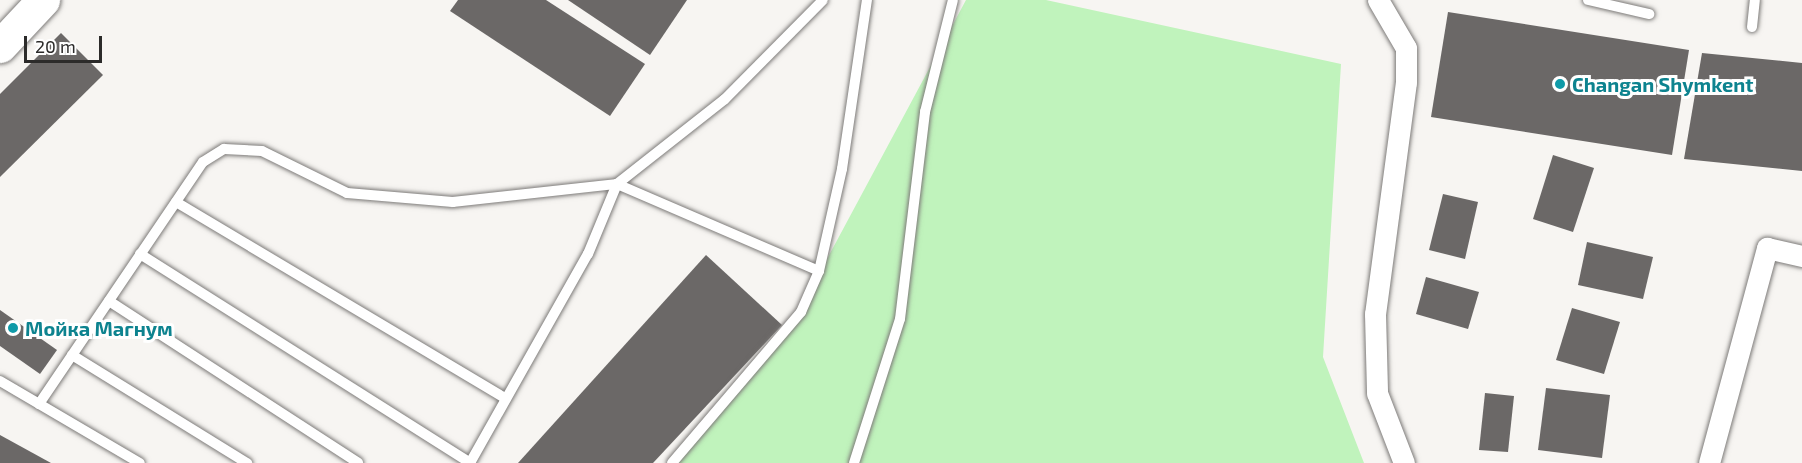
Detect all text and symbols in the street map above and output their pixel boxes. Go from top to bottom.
scale bar [27,24,105,62]
text: 20 m [35,35,76,57]
place label: Changan Shymkent [1572,72,1753,96]
marker: Changan Shymkent [1553,77,1567,91]
place label: Мойка Магнум [25,316,173,340]
marker: Мойка Магнум [6,321,20,335]

